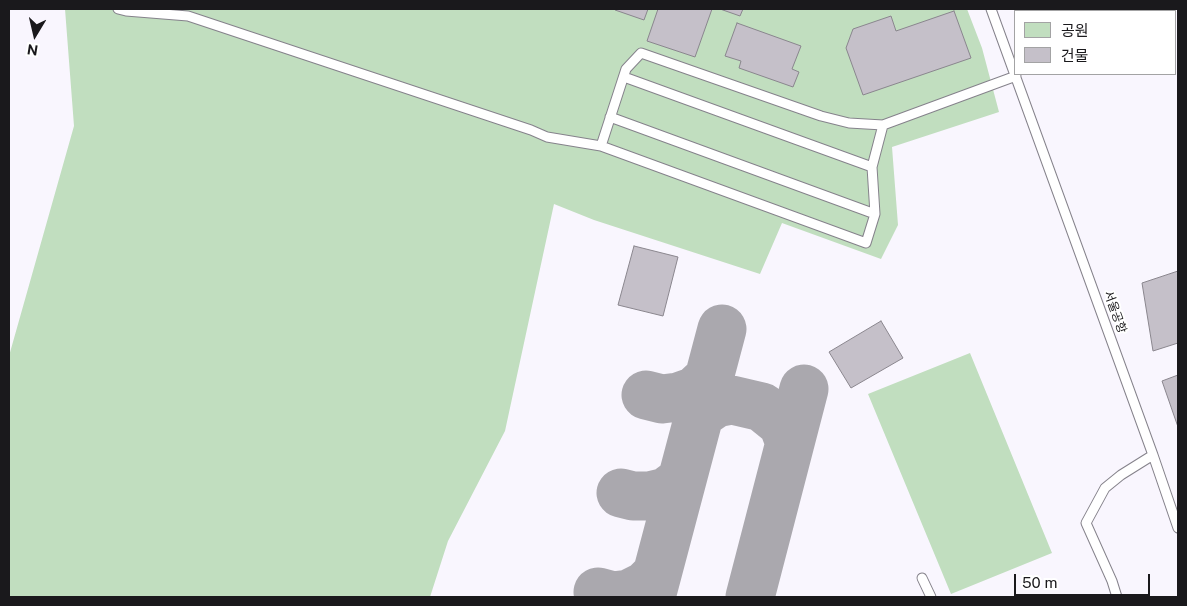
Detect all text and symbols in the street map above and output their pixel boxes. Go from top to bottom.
north arrow [10,10,60,60]
legend [1014,10,1177,75]
text: 공원 [1061,22,1089,39]
text: N [26,41,39,59]
text: 건물 [1061,47,1089,64]
street label: 서울공항 [1101,289,1129,335]
scale bar [1017,564,1153,596]
text: 50 m [1022,574,1057,591]

